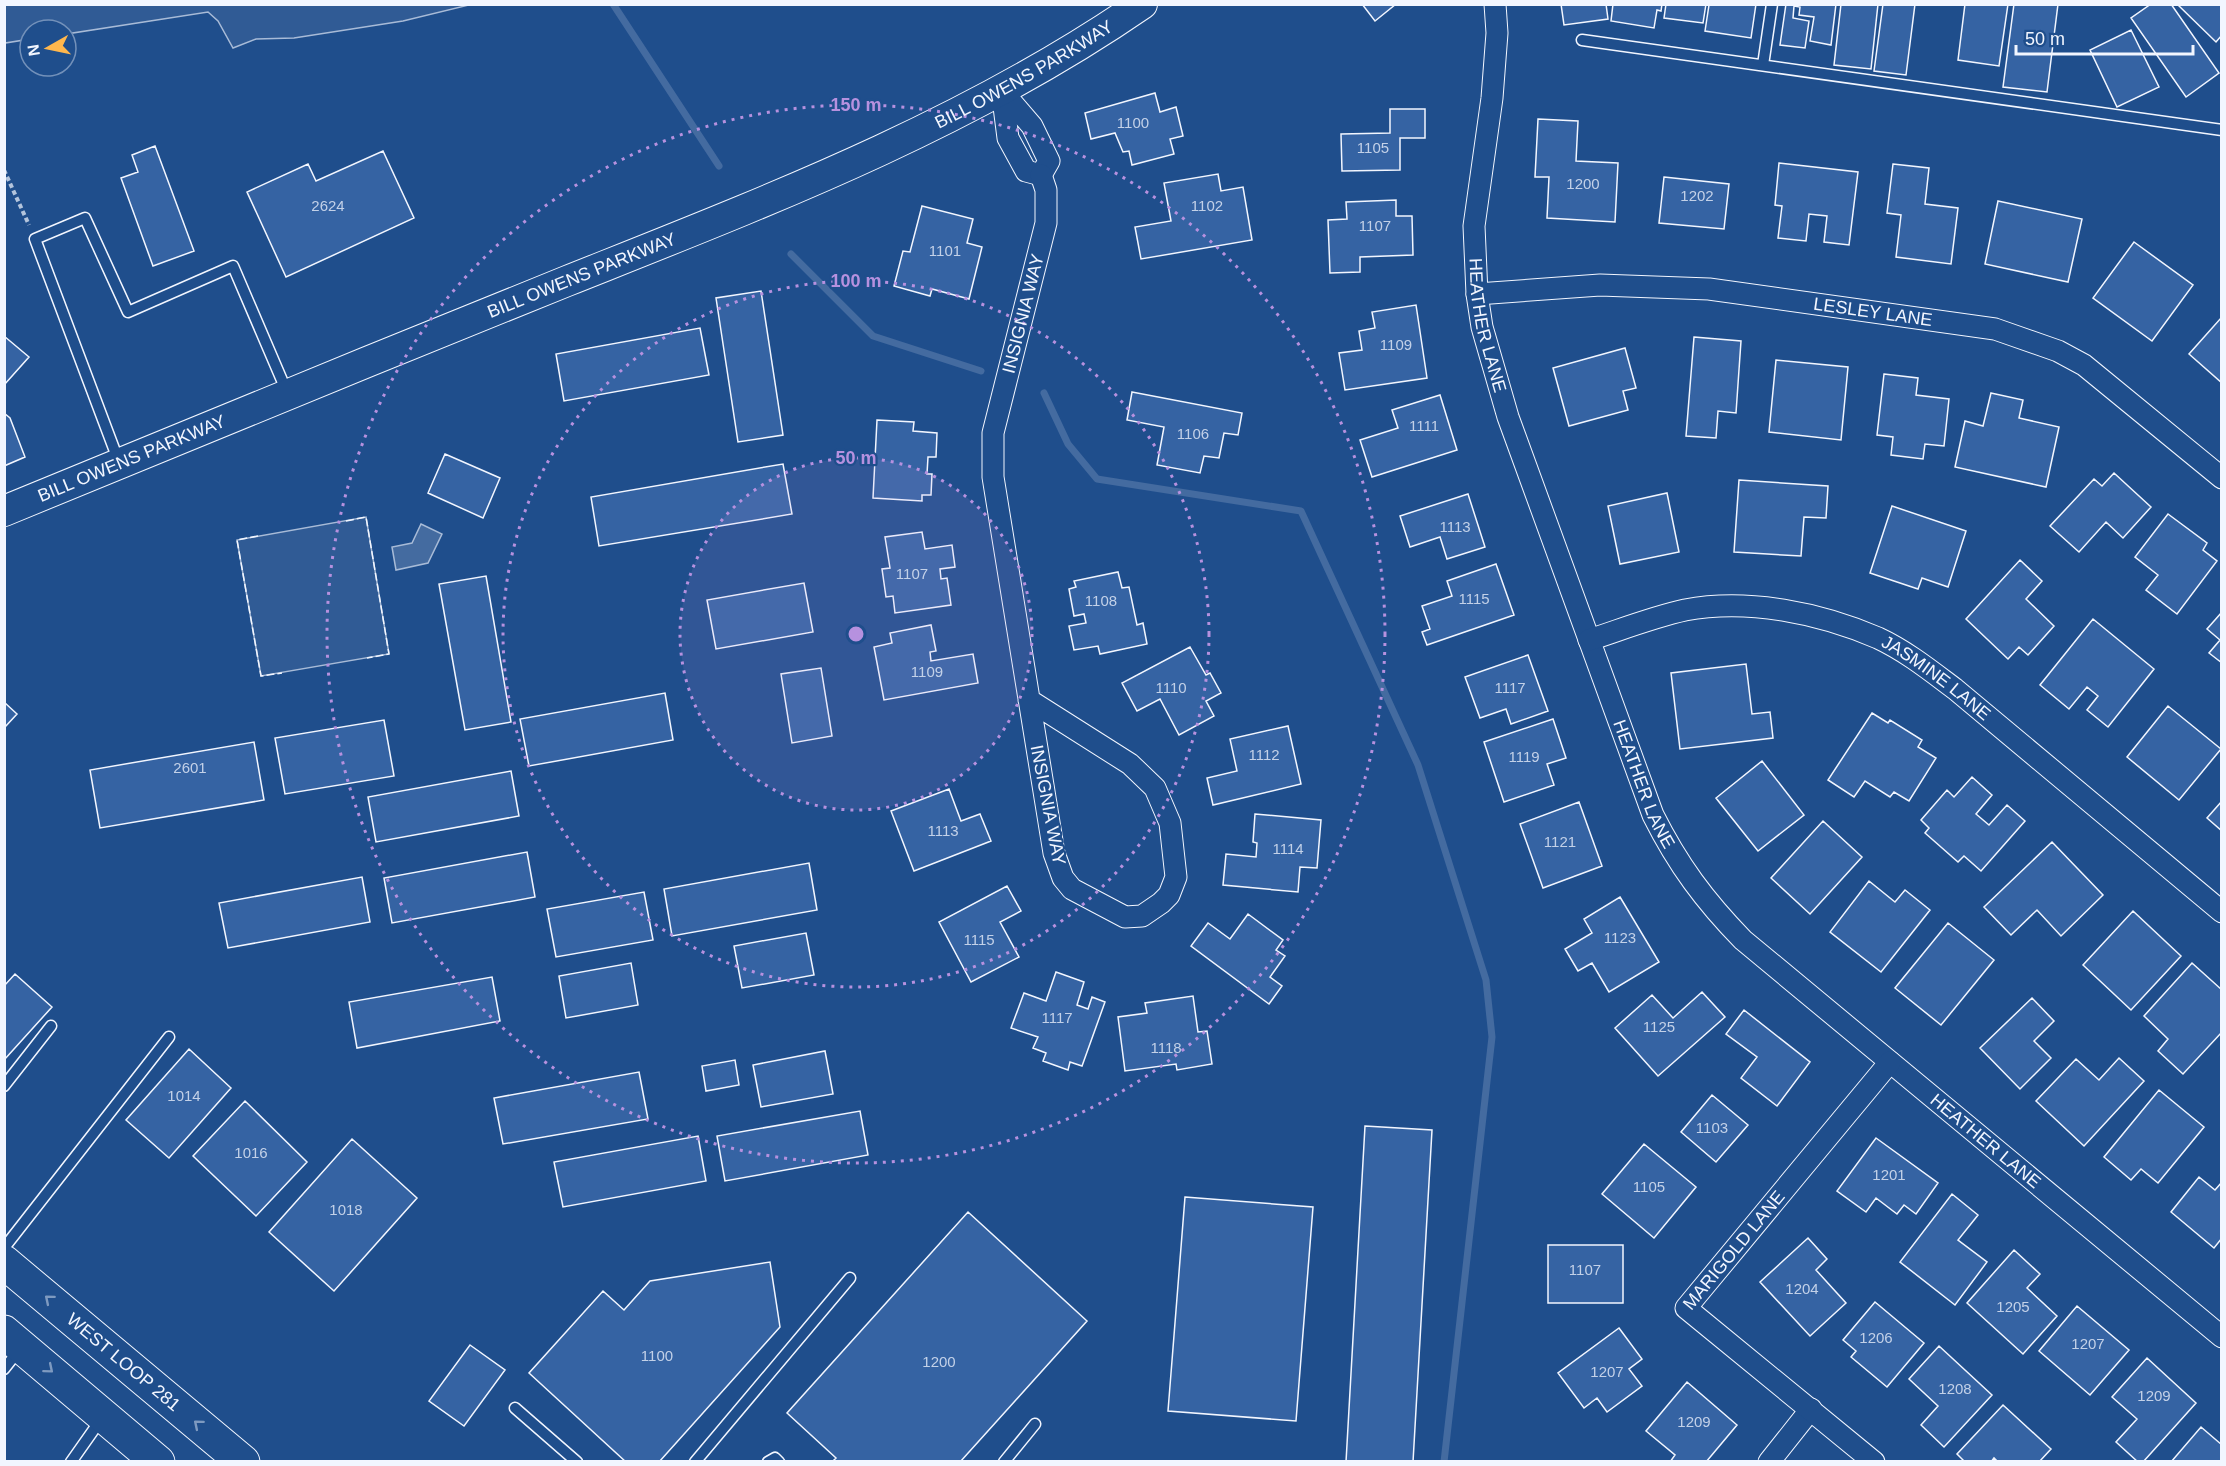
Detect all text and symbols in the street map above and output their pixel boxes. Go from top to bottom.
street label: BILL OWENS PARKWAY [932,16,1116,133]
north arrow [18,18,78,78]
scale bar [2016,18,2193,56]
text: 50 m [2025,29,2065,49]
text: N [24,43,43,57]
text: 150 m [830,95,882,115]
house number: 1100 [1117,114,1149,131]
house number: 1105 [1357,139,1389,156]
house number: 1200 [1566,175,1600,192]
house number: 1202 [1680,187,1714,204]
house number: 2624 [311,197,345,214]
house number: 1102 [1191,197,1223,214]
house number: 1107 [1359,217,1391,234]
street label: BILL OWENS PARKWAY [485,229,679,322]
house number: 1101 [929,242,961,259]
street label: INSIGNIA WAY [998,252,1048,375]
street label: HEATHER LANE [1465,258,1510,395]
text: 100 m [830,271,882,291]
street label: LESLEY LANE [1812,294,1934,330]
house number: 1109 [1380,336,1412,353]
street label: BILL OWENS PARKWAY [35,411,229,506]
house number: 1111 [1409,417,1439,434]
house number: 1106 [1177,425,1209,442]
text: 50 m [835,448,877,468]
house number: 1113 [1439,518,1471,535]
house number: 1107 [896,565,928,582]
house number: 1115 [1458,590,1490,607]
house number: 1108 [1085,592,1117,609]
centre of rings [846,624,866,644]
street label: JASMINE LANE [1878,632,1995,724]
house number: 1109 [911,663,943,680]
house number: 1110 [1155,679,1187,696]
house number: 1117 [1494,679,1526,696]
street label: HEATHER LANE [1609,717,1679,852]
street label: INSIGNIA WAY [1027,743,1069,867]
house number: 1112 [1248,746,1280,763]
house number: 1119 [1508,748,1540,765]
house number: 2601 [173,759,207,776]
house number: 1113 [927,822,959,839]
house number: 1121 [1544,833,1576,850]
house number: 1114 [1272,840,1304,857]
house number: 1123 [1604,929,1636,946]
house number: 1115 [963,931,995,948]
house number: 1117 [1041,1009,1073,1026]
house number: 1125 [1643,1018,1675,1035]
house number: 1118 [1150,1039,1182,1056]
house number: 1014 [167,1087,201,1104]
street label: HEATHER LANE [1927,1090,2045,1192]
house number: 1103 [1696,1119,1728,1136]
house number: 1016 [234,1144,268,1161]
house number: 1201 [1872,1166,1906,1183]
house number: 1105 [1633,1178,1665,1195]
street label: MARIGOLD LANE [1679,1187,1789,1314]
house number: 1018 [329,1201,363,1218]
house number: 1107 [1569,1261,1601,1278]
house number: 1204 [1785,1280,1819,1297]
one-way arrow [45,1295,56,1306]
house number: 1205 [1996,1298,2030,1315]
street label: WEST LOOP 281 [63,1309,184,1415]
house number: 1206 [1859,1329,1893,1346]
house number: 1207 [2071,1335,2105,1352]
house number: 1100 [641,1347,673,1364]
house number: 1200 [922,1353,956,1370]
one-way arrow [42,1362,53,1373]
house number: 1207 [1590,1363,1624,1380]
house number: 1208 [1938,1380,1972,1397]
house number: 1209 [2137,1387,2171,1404]
house number: 1209 [1677,1413,1711,1430]
one-way arrow [194,1420,205,1431]

